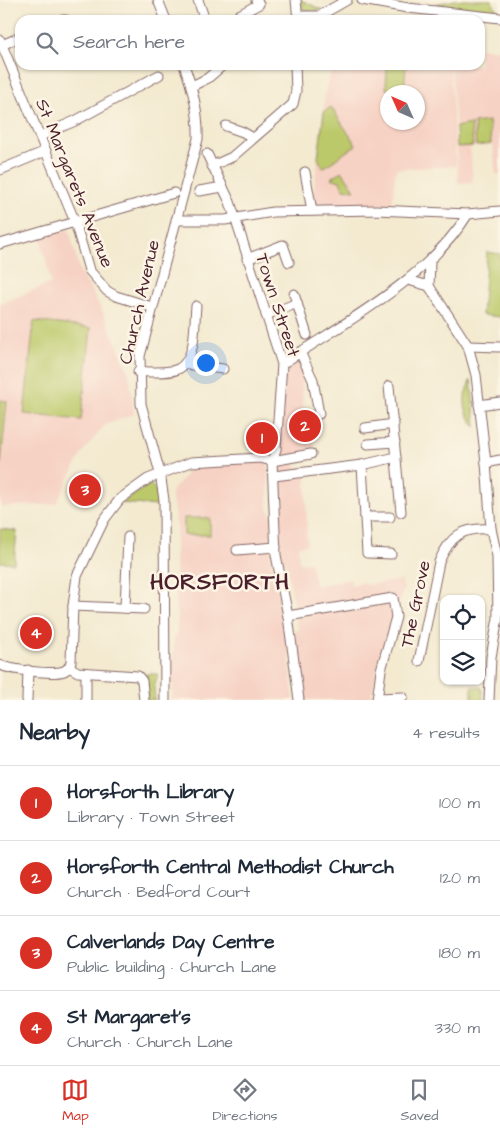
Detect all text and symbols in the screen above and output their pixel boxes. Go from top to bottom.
search box [15,15,485,70]
icon: search [33,29,61,57]
text: Search here [73,29,185,56]
north arrow [380,85,425,130]
street label: St Margarets Avenue [28,95,120,272]
street label: Church Avenue [113,237,166,367]
street label: Town Street [249,250,306,361]
your location [193,350,219,376]
pin: 2 [289,407,321,445]
pin: 1 [246,419,278,457]
pin: 3 [69,471,101,509]
street label: The Grove [394,558,437,650]
district label: HORSFORTH [150,567,290,598]
map controls [440,595,485,685]
button: locate [440,595,485,640]
pin: 4 [20,614,52,652]
button: layers [440,640,485,685]
text: Nearby [20,718,90,747]
text: 4 results [412,722,480,744]
text: Horsforth Library [67,779,234,806]
text: 1 [35,792,37,814]
text: 100 m [439,792,480,814]
text: Library · Town Street [67,806,235,828]
text: Horsforth Central Methodist Church [67,854,394,881]
text: 2 [31,867,41,889]
text: 120 m [440,867,480,889]
text: Church · Bedford Court [67,881,250,903]
text: Calverlands Day Centre [67,929,274,956]
text: 3 [32,942,40,964]
text: 180 m [439,942,480,964]
text: Public building · Church Lane [67,956,276,978]
text: St Margaret's [67,1004,191,1031]
text: 4 [31,1017,41,1039]
text: 330 m [435,1017,480,1039]
text: Church · Church Lane [67,1031,233,1053]
tab: Map [61,1076,89,1126]
tab: Directions [212,1076,277,1126]
tab: Saved [400,1076,439,1126]

